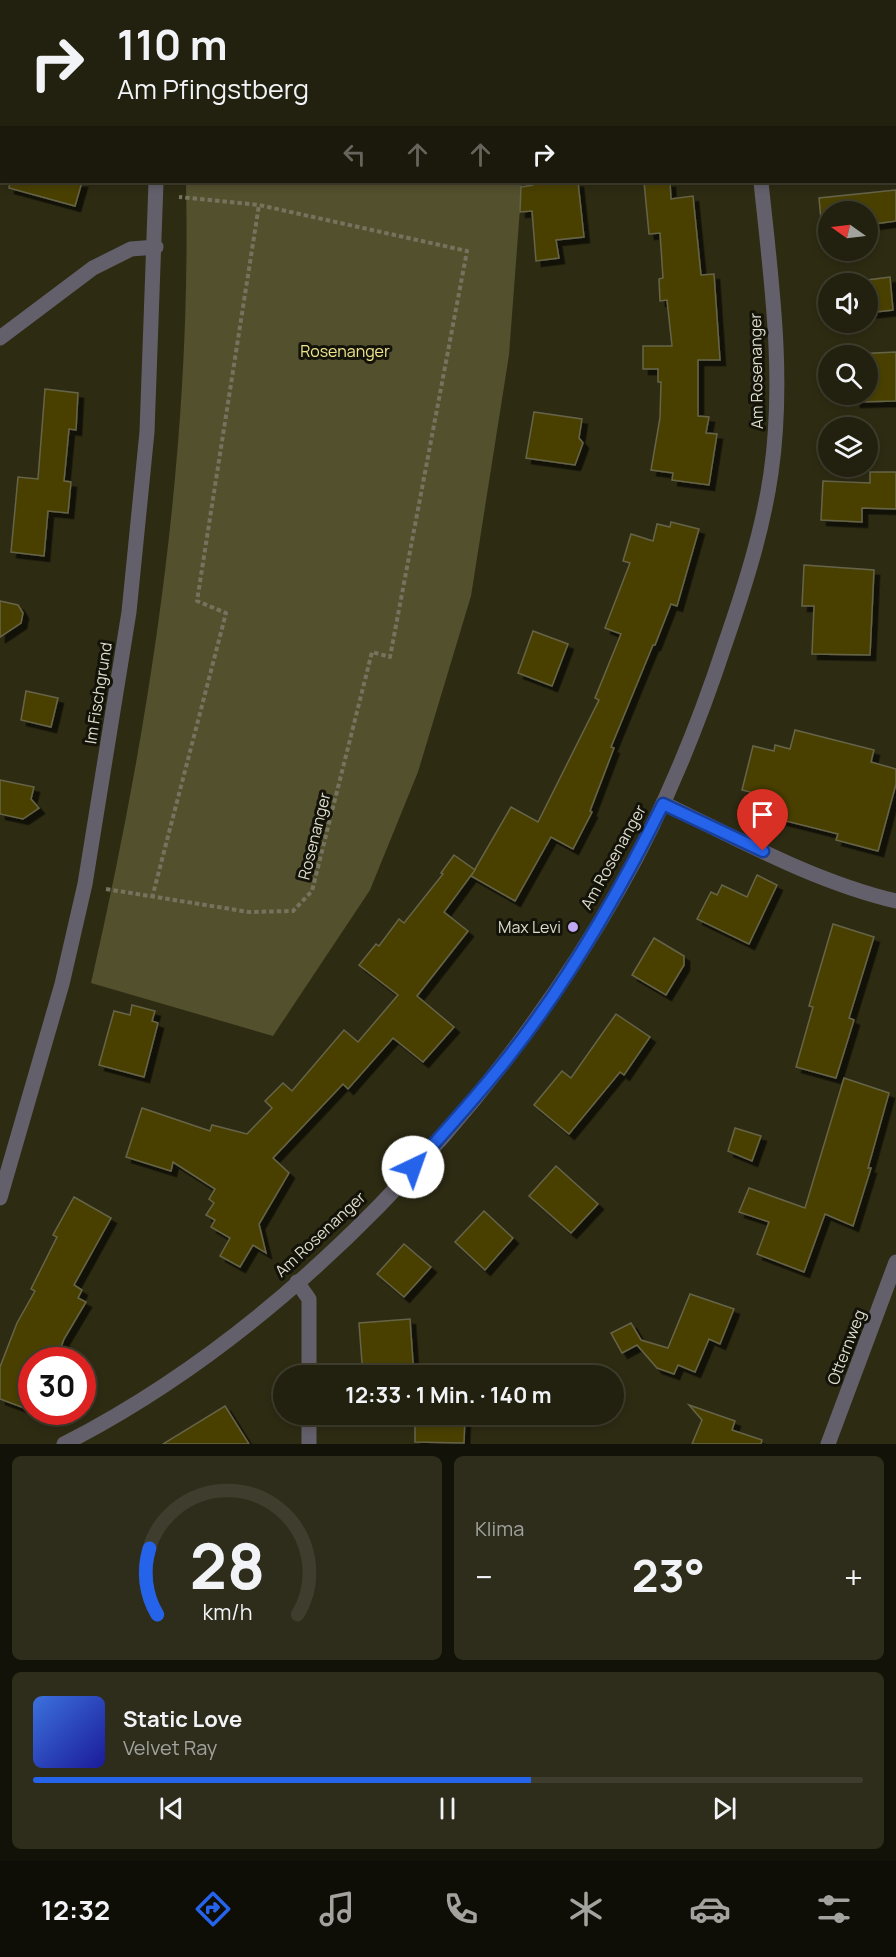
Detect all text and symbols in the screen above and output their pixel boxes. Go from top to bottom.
text: 110 m [117,15,228,73]
icon: right [18,24,96,102]
text: Am Pfingstberg [117,70,309,107]
icon: left [338,138,371,171]
icon: ahead [401,138,434,171]
icon: ahead [464,138,497,171]
icon: right [527,138,560,171]
north arrow [818,201,878,261]
map controls [818,201,878,477]
button: sound [818,273,878,333]
street label: Am Rosenanger [744,312,768,429]
park label: Rosenanger [300,340,390,362]
button: search [818,345,878,405]
button: layers [818,417,878,477]
street label: Im Fischgrund [79,641,117,745]
pin [737,789,788,851]
street label: Rosenanger [293,790,336,882]
icon: arrive [746,798,779,831]
street label: Am Rosenanger [575,801,651,913]
place label: Max Levi [498,916,561,938]
marker: Max Levi [566,920,580,934]
position arrow [381,1135,445,1199]
street label: Am Rosenanger [270,1186,370,1282]
street label: Otternweg [822,1306,870,1388]
speed limit sign: 30 [18,1347,96,1425]
text: 12:33 · 1 Min. · 140 m [345,1380,552,1410]
text: Klima [475,1515,524,1542]
text: 28 [189,1522,265,1608]
text: 23° [632,1544,705,1606]
text: − [475,1554,493,1599]
text: + [844,1554,863,1599]
text: km/h [202,1597,252,1626]
text: Static Love [123,1704,242,1734]
text: Velvet Ray [123,1734,217,1761]
icon: previous [155,1792,188,1825]
icon: pause [431,1792,464,1825]
icon: next [708,1792,741,1825]
icon: directions [192,1888,234,1930]
icon: music [316,1888,358,1930]
icon: phone [440,1888,482,1930]
icon: climate [565,1888,607,1930]
icon: car [689,1888,731,1930]
icon: filters [813,1888,855,1930]
text: 12:32 [41,1891,110,1928]

